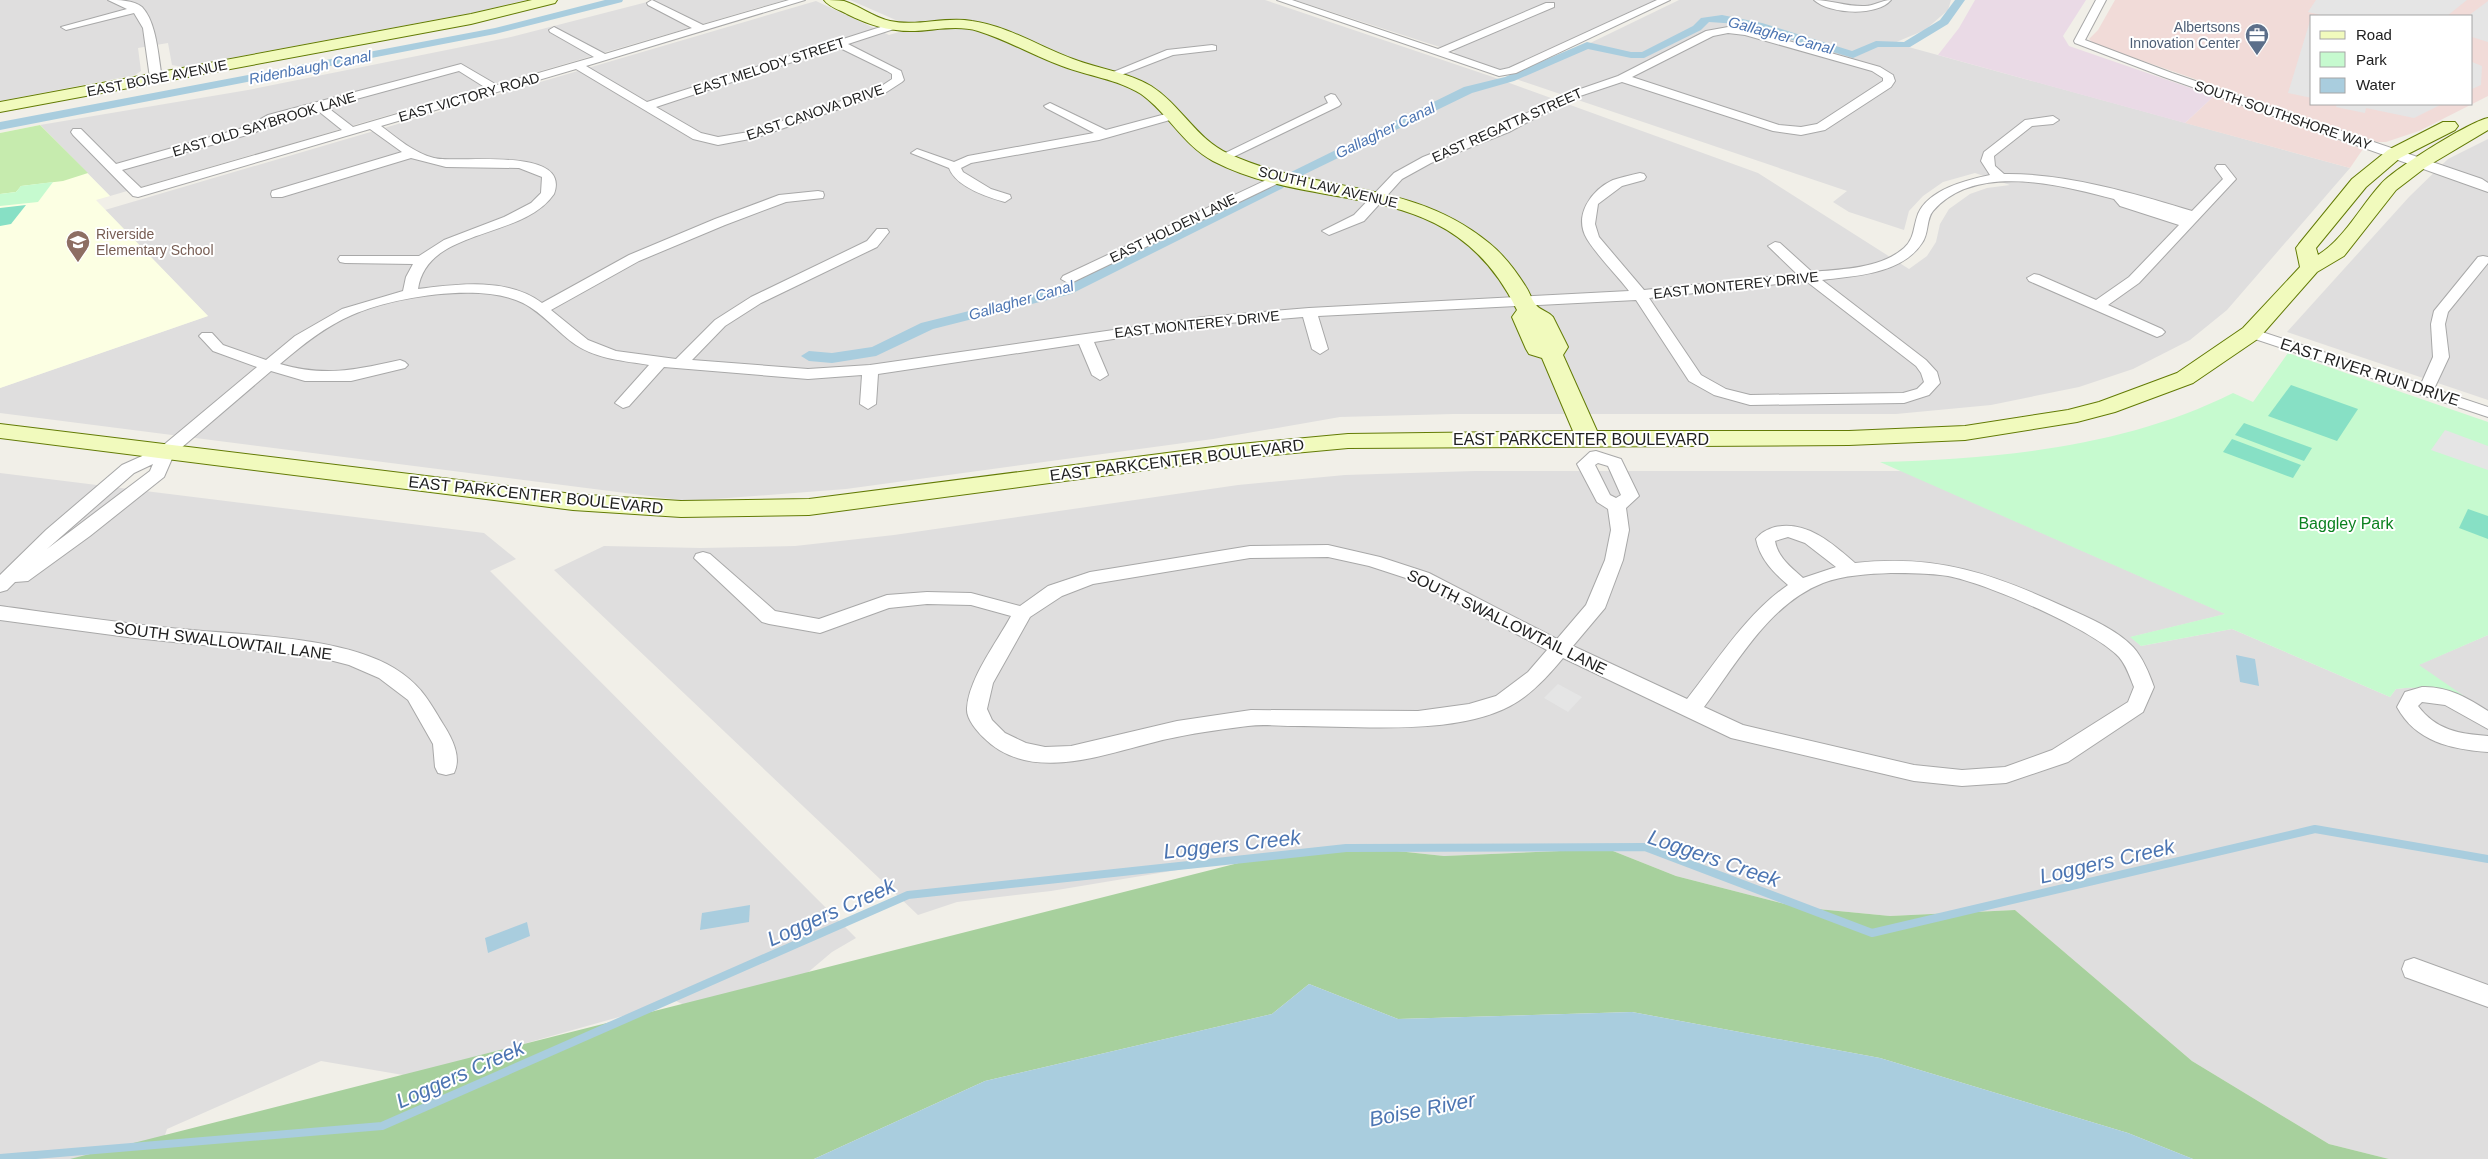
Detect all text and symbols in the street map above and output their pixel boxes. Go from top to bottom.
water label: Gallagher Canal [1726,13,1836,57]
legend [2310,15,2473,105]
place label: Albertsons Innovation Center [2129,19,2240,51]
office icon: Albertsons Innovation Center [2244,22,2270,56]
text: Road [2356,26,2392,43]
street label: EAST MELODY STREET [691,34,847,98]
water label: Ridenbaugh Canal [247,47,373,87]
text: Park [2356,51,2387,68]
street label: EAST BOISE AVENUE [85,57,229,99]
street label: EAST VICTORY ROAD [397,69,541,125]
text: Water [2356,76,2395,93]
street label: SOUTH SOUTHSHORE WAY [2193,77,2374,153]
street label: EAST CANOVA DRIVE [744,81,886,143]
street label: EAST REGATTA STREET [1429,84,1585,165]
street label: EAST OLD SAYBROOK LANE [170,88,358,160]
water label: Gallagher Canal [1333,98,1438,161]
street label: SOUTH LAW AVENUE [1257,163,1399,211]
street label: EAST HOLDEN LANE [1107,190,1239,266]
place label: Riverside Elementary School [96,226,214,258]
school or university icon: Riverside Elementary School [65,229,91,263]
street label: EAST MONTEREY DRIVE [1653,268,1819,302]
water label: Gallagher Canal [967,277,1076,323]
street label: EAST MONTEREY DRIVE [1114,307,1280,341]
street label: EAST RIVER RUN DRIVE [2278,335,2462,409]
street label: EAST PARKCENTER BOULEVARD [1453,431,1709,448]
street label: EAST PARKCENTER BOULEVARD [1049,436,1305,484]
street label: EAST PARKCENTER BOULEVARD [408,473,664,517]
park label: Baggley Park [2298,515,2395,532]
street label: SOUTH SWALLOWTAIL LANE [1404,566,1610,678]
street label: SOUTH SWALLOWTAIL LANE [113,619,333,663]
water label: Loggers Creek [1162,825,1303,863]
water label: Loggers Creek [1645,825,1784,892]
water label: Loggers Creek [2037,834,2178,888]
water label: Loggers Creek [763,873,900,951]
water label: Loggers Creek [392,1035,529,1113]
water label: Boise River [1367,1087,1478,1131]

